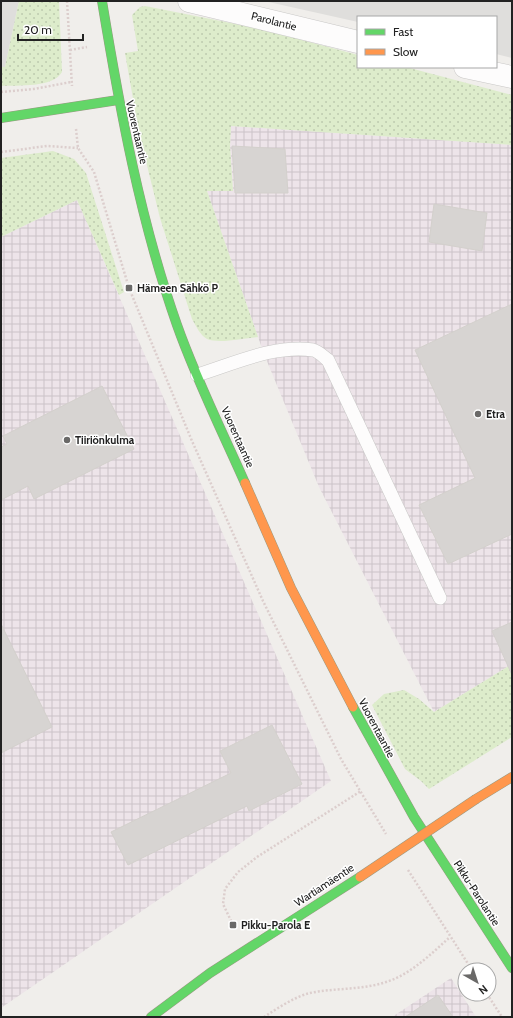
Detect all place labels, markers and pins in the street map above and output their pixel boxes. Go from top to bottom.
place label: Hämeen Sähkö P [137,281,219,295]
marker: Hämeen Sähkö P [124,283,134,293]
place label: Etra [486,407,505,421]
marker: Etra [473,409,483,419]
place label: Tiiriönkulma [75,433,135,447]
marker: Tiiriönkulma [62,435,72,445]
place label: Pikku-Parola E [241,918,310,932]
marker: Pikku-Parola E [228,920,238,930]

